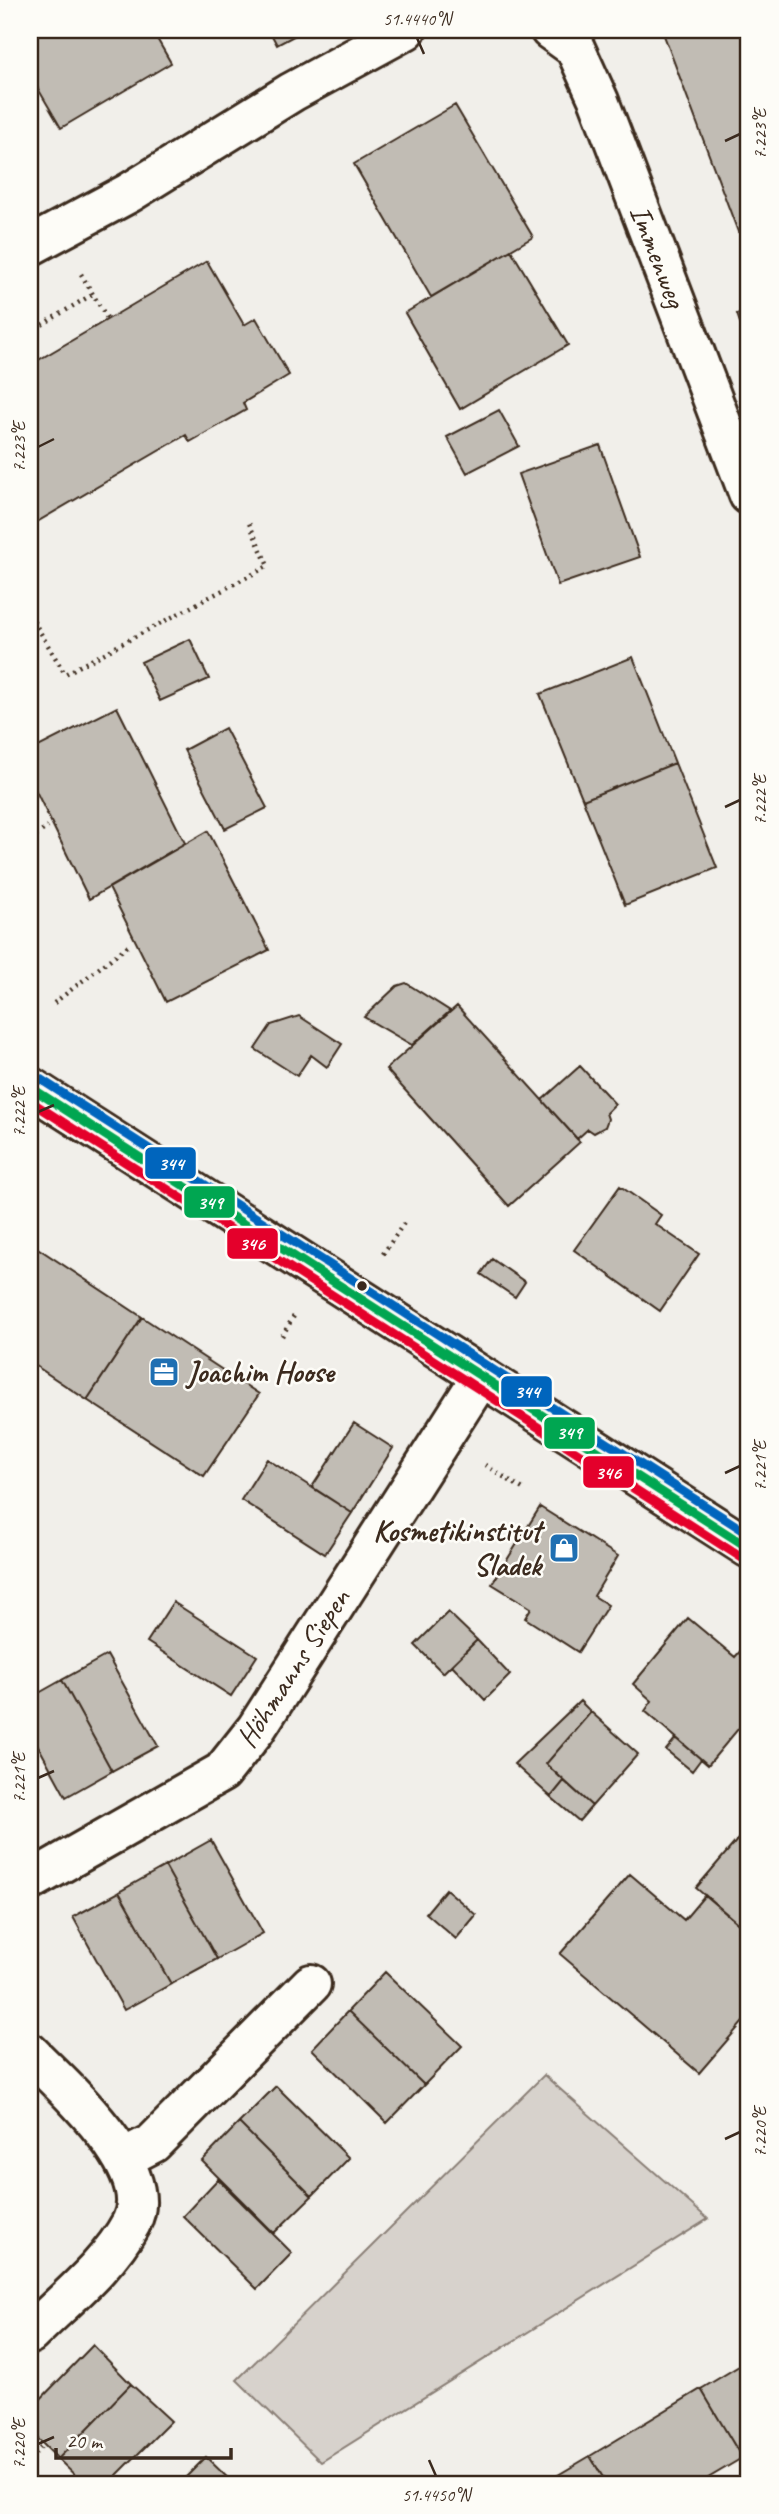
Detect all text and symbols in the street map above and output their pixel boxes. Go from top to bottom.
text: 51.4440°N [383,8,454,30]
text: 7.223°E [749,106,771,159]
street label: Immenweg [621,200,696,315]
text: 7.223°E [8,419,30,472]
text: 7.222°E [749,772,771,825]
text: 7.222°E [8,1084,30,1137]
line badge: 344 [144,1146,197,1180]
text: 344 [158,1152,186,1176]
line badge: 349 [183,1185,236,1219]
text: 349 [197,1191,225,1215]
line badge: 346 [226,1227,279,1260]
text: 346 [239,1232,267,1256]
unlabelled marker [355,1279,369,1293]
place label: Joachim Hoose [185,1353,336,1391]
office icon: Joachim Hoose [147,1355,181,1389]
line badge: 344 [500,1375,553,1408]
text: 344 [514,1380,542,1404]
line badge: 349 [543,1416,596,1450]
text: 349 [556,1421,584,1445]
text: 7.221°E [749,1438,771,1491]
line badge: 346 [582,1455,635,1489]
text: 346 [595,1461,623,1485]
place label: Kosmetikinstitut Sladek [373,1512,546,1584]
shop icon: Kosmetikinstitut Sladek [547,1531,581,1565]
street label: Höhmanns Siepen [228,1580,359,1755]
text: 7.221°E [8,1750,30,1803]
text: 7.220°E [749,2104,771,2157]
text: 7.220°E [8,2416,30,2469]
scale bar [56,2416,231,2460]
text: 20 m [66,2428,104,2454]
text: 51.4450°N [402,2484,473,2506]

